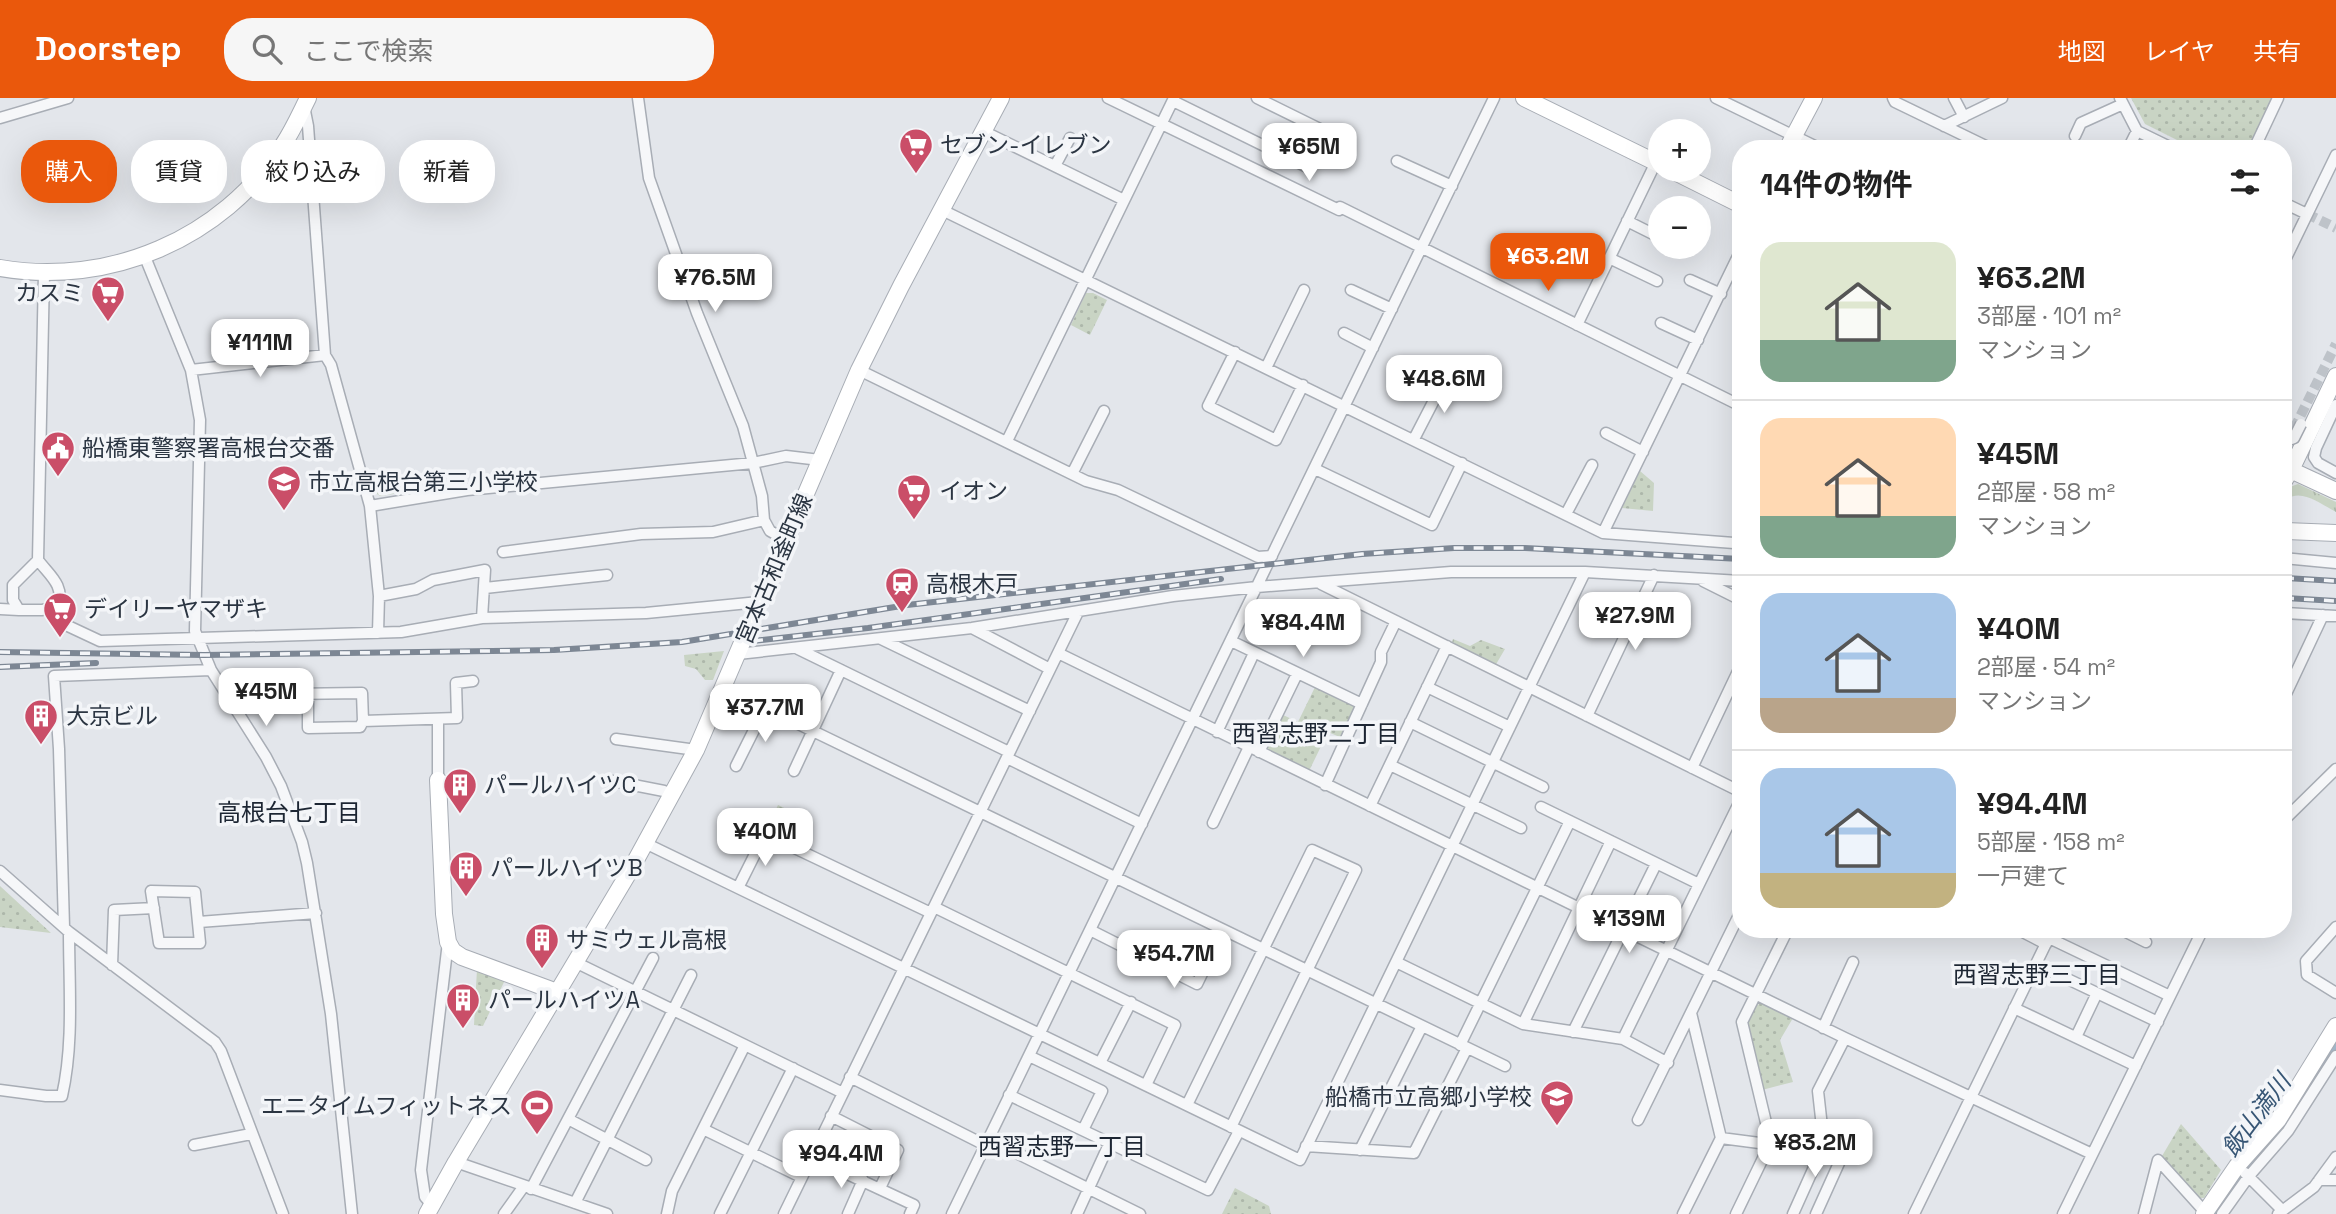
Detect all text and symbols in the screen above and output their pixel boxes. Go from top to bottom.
search box [224,18,714,81]
text: Doorstep [35,28,182,70]
icon: search [248,30,286,68]
text: ここで検索 [304,34,434,68]
text: 地図 [2058,36,2106,67]
text: レイヤ [2144,36,2215,67]
text: 共有 [2253,36,2301,67]
map controls [1648,119,1711,259]
button: + [1648,119,1711,182]
pin: ¥65M [1268,123,1350,183]
supermarket icon: セブン-イレブン [897,126,935,175]
place label: セブン-イレブン [940,130,1111,160]
text: ¥65M [1278,131,1340,161]
chip: 購入 [21,140,117,203]
chip: 賃貸 [131,140,227,203]
chip: 絞り込み [241,140,385,203]
chip: 新着 [399,140,495,203]
icon: filters [2226,163,2264,201]
text: 14件の物件 [1760,165,1913,204]
button: − [1648,196,1711,259]
pin: ¥63.2M [1491,234,1605,293]
text: ¥63.2M [1506,241,1590,271]
pin: ¥76.5M [658,254,772,314]
text: ¥63.2M [1977,258,2086,297]
text: ¥76.5M [674,262,756,292]
icon: home [1816,270,1900,354]
supermarket icon: カスミ [89,274,127,323]
place label: カスミ [15,278,84,308]
text: 3部屋 · 101 m² [1977,301,2121,331]
pin: ¥111M [211,320,309,379]
text: ¥111M [227,327,293,357]
text: マンション [1977,335,2092,365]
pin: ¥48.6M [1387,356,1501,415]
text: ¥48.6M [1402,363,1486,393]
public building icon: 船橋東警察署高根台交番 [39,429,77,478]
place label: 船橋東警察署高根台交番 [82,433,335,463]
text: ¥45M [1977,434,2059,473]
icon: home [1816,446,1900,530]
school or university icon: 市立高根台第三小学校 [265,463,303,512]
place label: 市立高根台第三小学校 [308,467,538,497]
supermarket icon: イオン [895,472,933,521]
place label: イオン [939,476,1008,506]
text: 2部屋 · 58 m² [1977,477,2115,507]
street label: 宮本古和釜町線 [729,489,819,649]
text: マンション [1977,511,2092,541]
station icon: 高根木戸 [883,565,921,614]
place label: 高根木戸 [926,569,1018,599]
supermarket icon: デイリーヤマザキ [41,590,79,639]
pin: ¥27.9M [1578,592,1692,652]
place label: デイリーヤマザキ [84,594,268,624]
pin: ¥84.4M [1246,600,1360,659]
text: ¥27.9M [1595,600,1675,630]
text: ¥84.4M [1261,607,1345,637]
text: ¥40M [1977,609,2061,648]
icon: home [1816,621,1900,705]
text: 2部屋 · 54 m² [1977,652,2115,682]
pin: ¥45M [225,668,307,728]
text: ¥45M [235,676,297,706]
pin: ¥37.7M [708,684,822,744]
text: マンション [1977,686,2092,716]
text: ¥37.7M [726,692,804,722]
building icon: 大京ビル [22,697,60,746]
place label: 大京ビル [66,701,158,731]
district label: 西習志野二丁目 [1232,718,1400,749]
building icon: パールハイツC [441,766,479,815]
place label: パールハイツC [484,770,636,800]
text: ¥94.4M [1977,784,2088,823]
icon: home [1816,796,1900,880]
district label: 高根台七丁目 [217,797,361,828]
pin: ¥40M [724,808,806,868]
text: ¥40M [733,816,797,846]
text: 5部屋 · 158 m² [1977,827,2125,857]
building icon: パールハイツB [447,849,485,898]
place label: パールハイツB [490,853,643,883]
text: 一戸建て [1977,861,2069,891]
pin: ¥139M [1580,896,1678,955]
text: ¥139M [1592,903,1666,933]
building icon: サミウェル高根 [523,921,561,970]
place label: サミウェル高根 [566,925,727,955]
pin: ¥54.7M [1117,930,1231,990]
text: ¥54.7M [1133,938,1215,968]
district label: 西習志野三丁目 [1953,959,2121,990]
building icon: パールハイツA [444,981,482,1030]
place label: パールハイツA [488,985,640,1015]
water label: 飯山満川 [2215,1065,2299,1163]
school or university icon: 船橋市立高郷小学校 [1538,1078,1576,1127]
place label: 船橋市立高郷小学校 [1325,1082,1532,1112]
sports icon: エニタイムフィットネス [518,1087,556,1136]
place label: エニタイムフィットネス [261,1091,512,1121]
pin: ¥83.2M [1758,1119,1872,1179]
text: ¥83.2M [1774,1127,1856,1157]
pin: ¥94.4M [784,1130,898,1190]
district label: 西習志野一丁目 [978,1131,1146,1162]
text: ¥94.4M [799,1138,883,1168]

